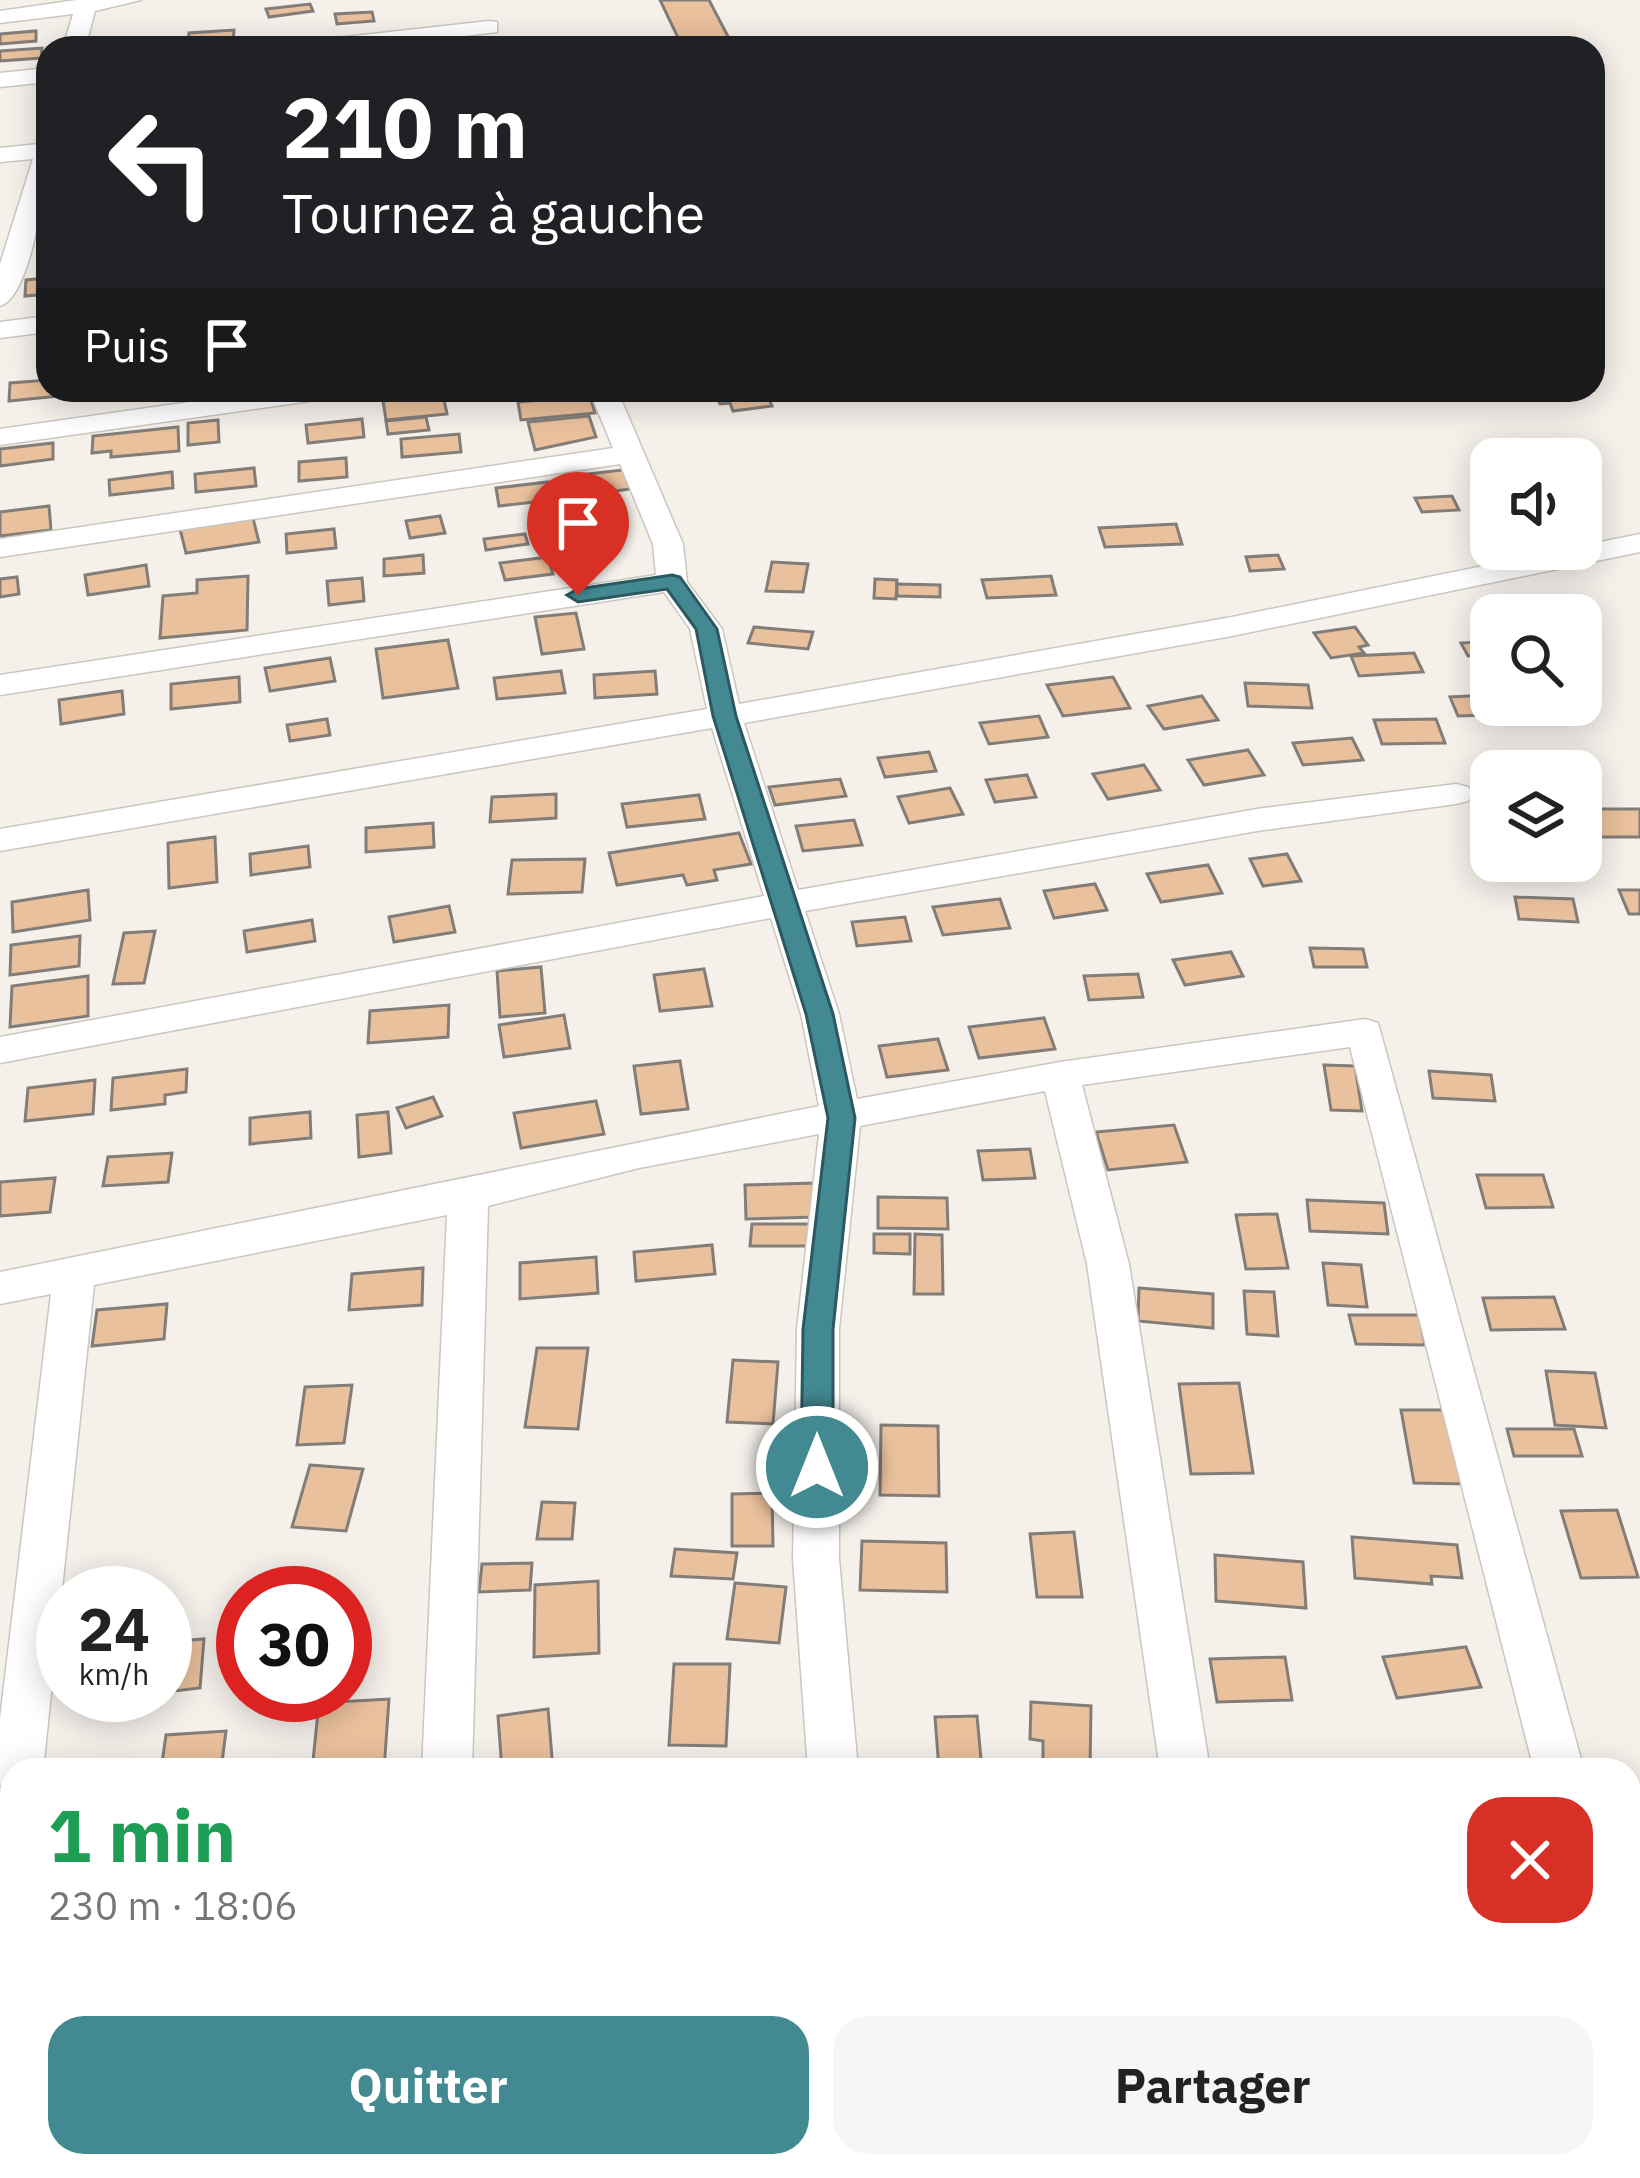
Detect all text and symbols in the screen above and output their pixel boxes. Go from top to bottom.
text: 210 m [282,72,528,181]
icon: left [84,84,240,240]
text: Tournez à gauche [282,178,705,248]
icon: arrive [194,312,260,378]
text: Puis [84,316,170,374]
map controls [1470,438,1602,882]
button: sound [1470,438,1602,570]
pin [527,472,629,595]
icon: arrive [545,490,611,556]
button: search [1470,594,1602,726]
button: layers [1470,750,1602,882]
position arrow [754,1404,880,1530]
speed limit sign: 30 [216,1566,372,1722]
text: 24 [78,1589,150,1668]
text: km/h [79,1654,149,1693]
text: 1 min [48,1788,236,1882]
button: close [1467,1797,1593,1923]
text: 230 m · 18:06 [48,1880,298,1931]
button: Quitter [48,2016,809,2154]
button: Partager [833,2016,1593,2154]

